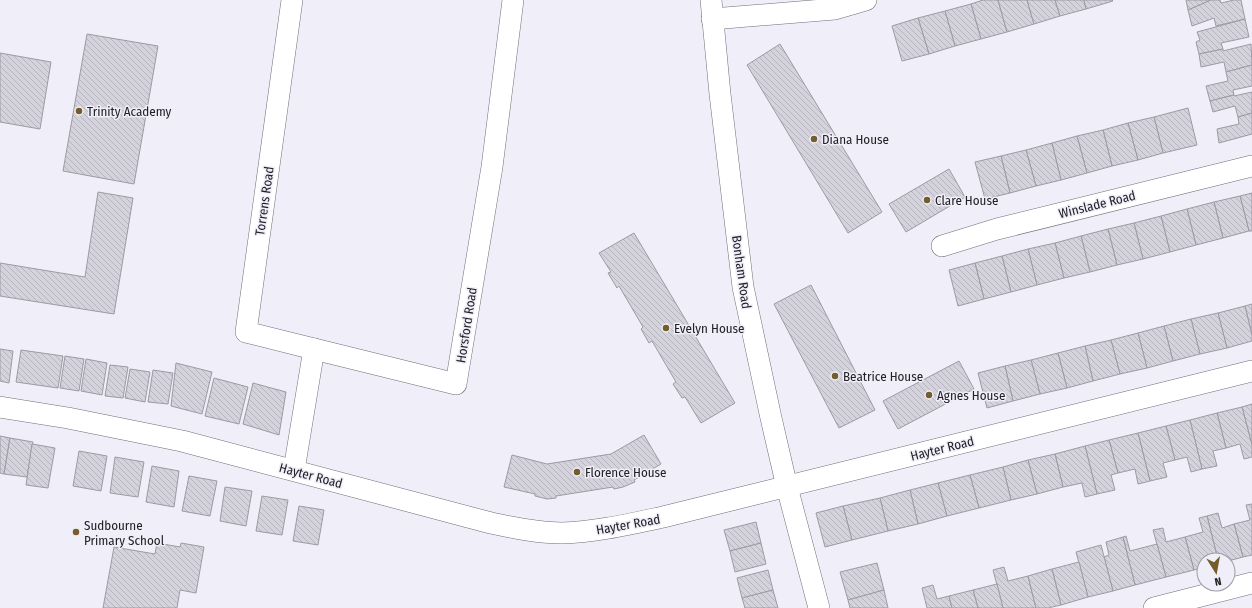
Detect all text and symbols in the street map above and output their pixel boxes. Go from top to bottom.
place label: Trinity Academy [87,104,172,119]
marker: Trinity Academy [74,106,84,116]
place label: Diana House [822,132,889,147]
marker: Diana House [809,134,819,144]
street label: Torrens Road [252,166,277,237]
street label: Winslade Road [1057,188,1137,221]
place label: Clare House [935,193,998,208]
marker: Clare House [922,195,932,205]
street label: Bonham Road [729,234,754,310]
street label: Horsford Road [453,286,480,364]
place label: Evelyn House [674,321,745,336]
marker: Evelyn House [661,323,671,333]
place label: Beatrice House [843,369,923,384]
marker: Beatrice House [830,371,840,381]
place label: Agnes House [937,388,1005,403]
marker: Agnes House [924,390,934,400]
street label: Hayter Road [909,433,975,464]
street label: Hayter Road [278,460,344,491]
place label: Florence House [585,465,667,480]
marker: Florence House [572,467,582,477]
street label: Hayter Road [595,511,661,538]
place label: Sudbourne Primary School [84,518,165,548]
marker: Sudbourne Primary School [71,527,81,537]
north arrow [1196,552,1236,592]
text: N [1213,574,1222,588]

